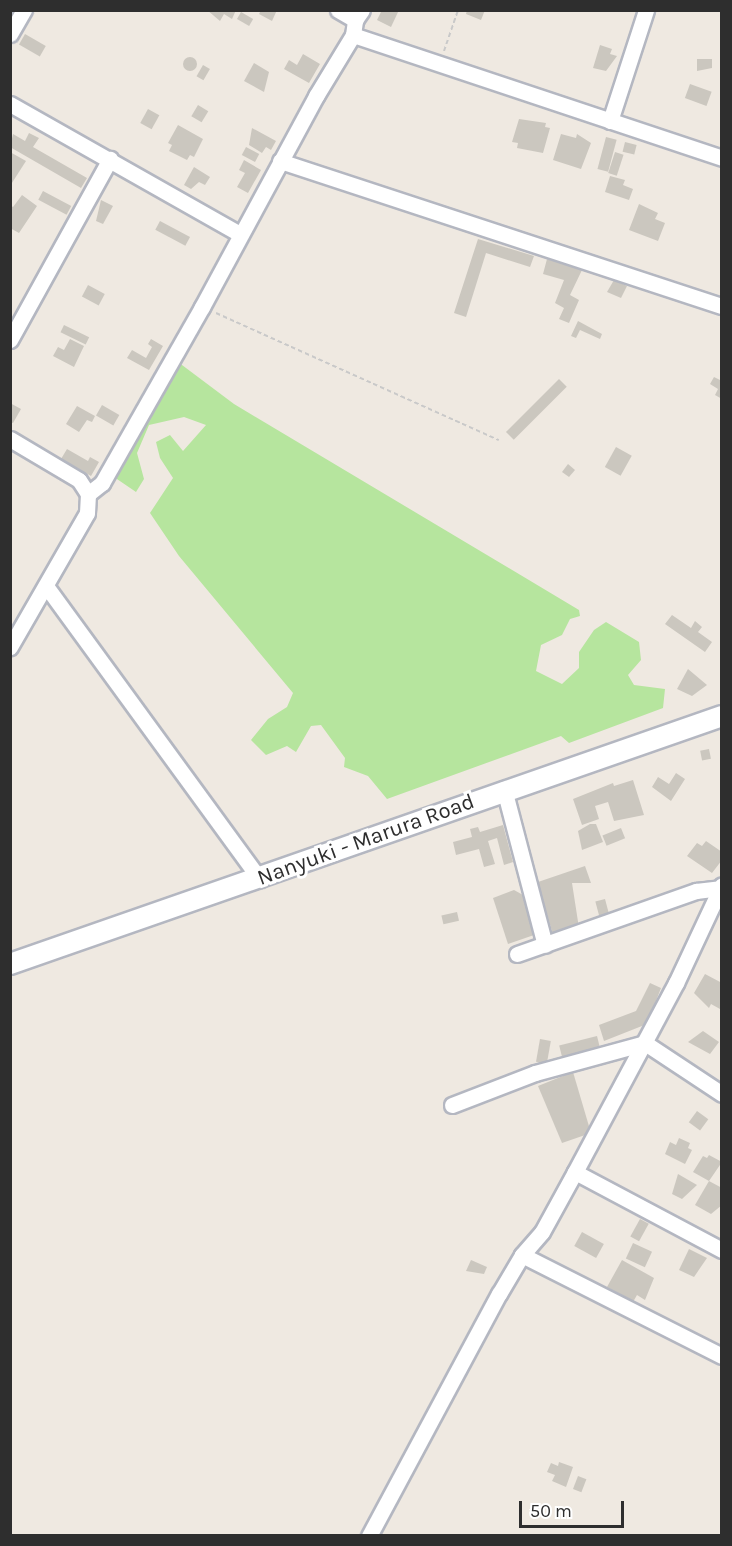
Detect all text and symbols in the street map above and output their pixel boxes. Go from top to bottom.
street label: Nanyuki - Marura Road [254,788,478,892]
scale bar [522,1489,627,1527]
text: 50 m [530,1500,572,1522]

